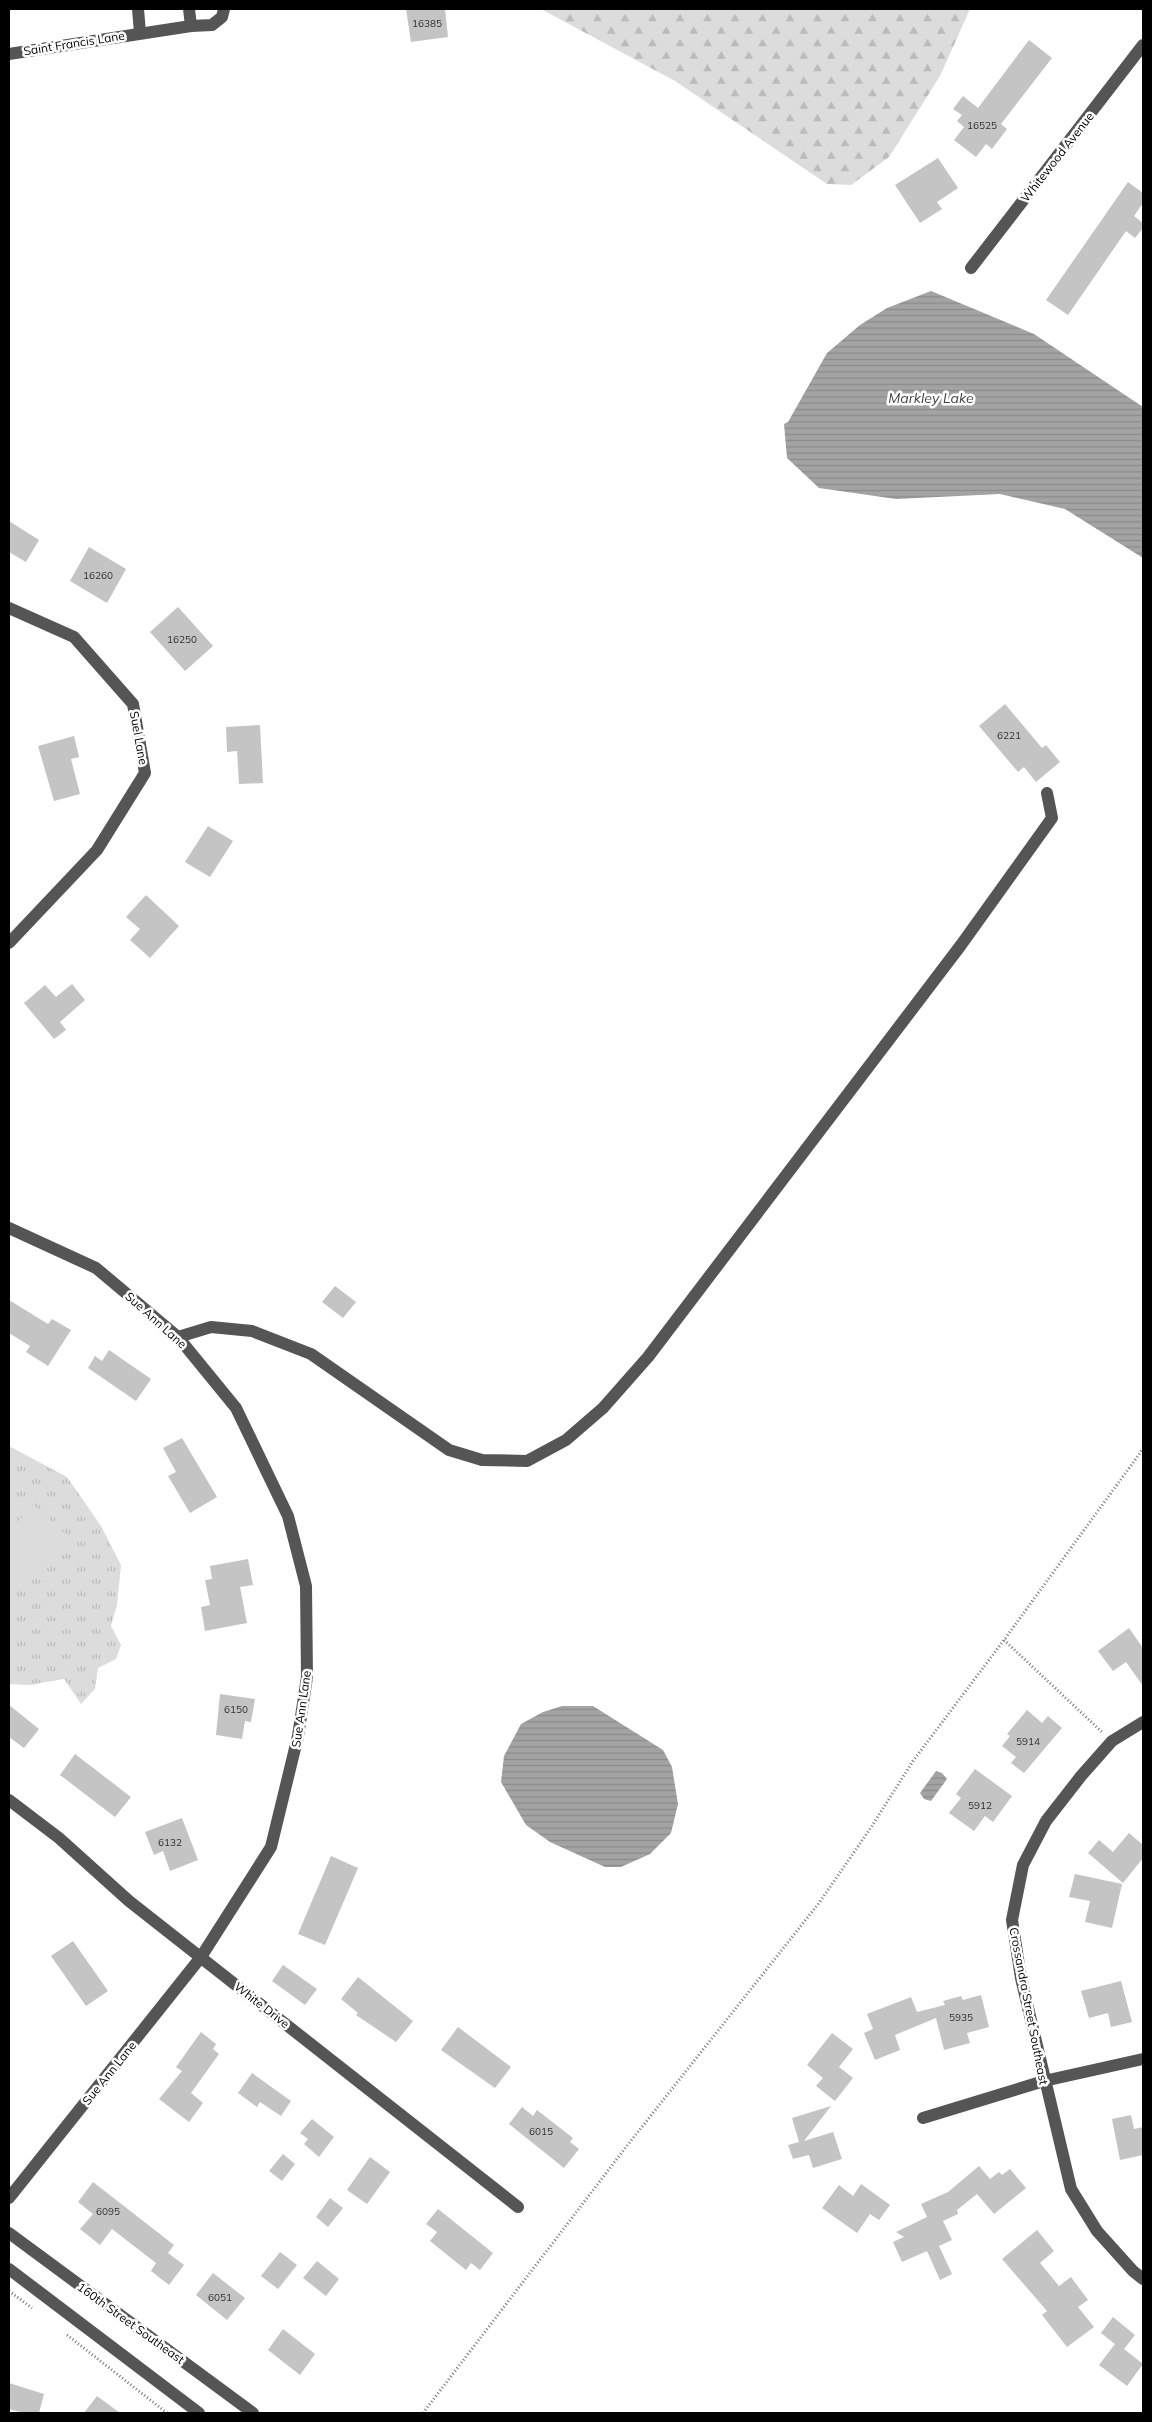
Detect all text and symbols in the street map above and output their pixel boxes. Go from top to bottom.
house number: 16385 [412,17,442,30]
street label: Saint Francis Lane [22,28,126,58]
street label: Whitewood Avenue [1017,109,1097,205]
house number: 16525 [967,119,997,132]
water label: Markley Lake [888,389,974,407]
house number: 16260 [83,569,113,582]
house number: 16250 [167,633,197,646]
street label: Suel Lane [127,710,151,766]
house number: 6221 [997,729,1021,742]
street label: Sue Ann Lane [122,1289,190,1351]
street label: Sue Ann Lane [288,1670,314,1748]
house number: 6150 [224,1703,248,1716]
house number: 5914 [1016,1735,1040,1748]
house number: 5912 [968,1799,992,1812]
house number: 6132 [158,1836,182,1849]
street label: Crossandra Street Southeast [1006,1926,1052,2086]
street label: White Drive [231,1979,293,2031]
house number: 5935 [949,2011,973,2024]
street label: Sue Ann Lane [79,2038,139,2108]
house number: 6015 [529,2125,553,2138]
house number: 6095 [96,2205,120,2218]
street label: 160th Street Southeast [75,2279,187,2367]
house number: 6051 [208,2291,232,2304]

